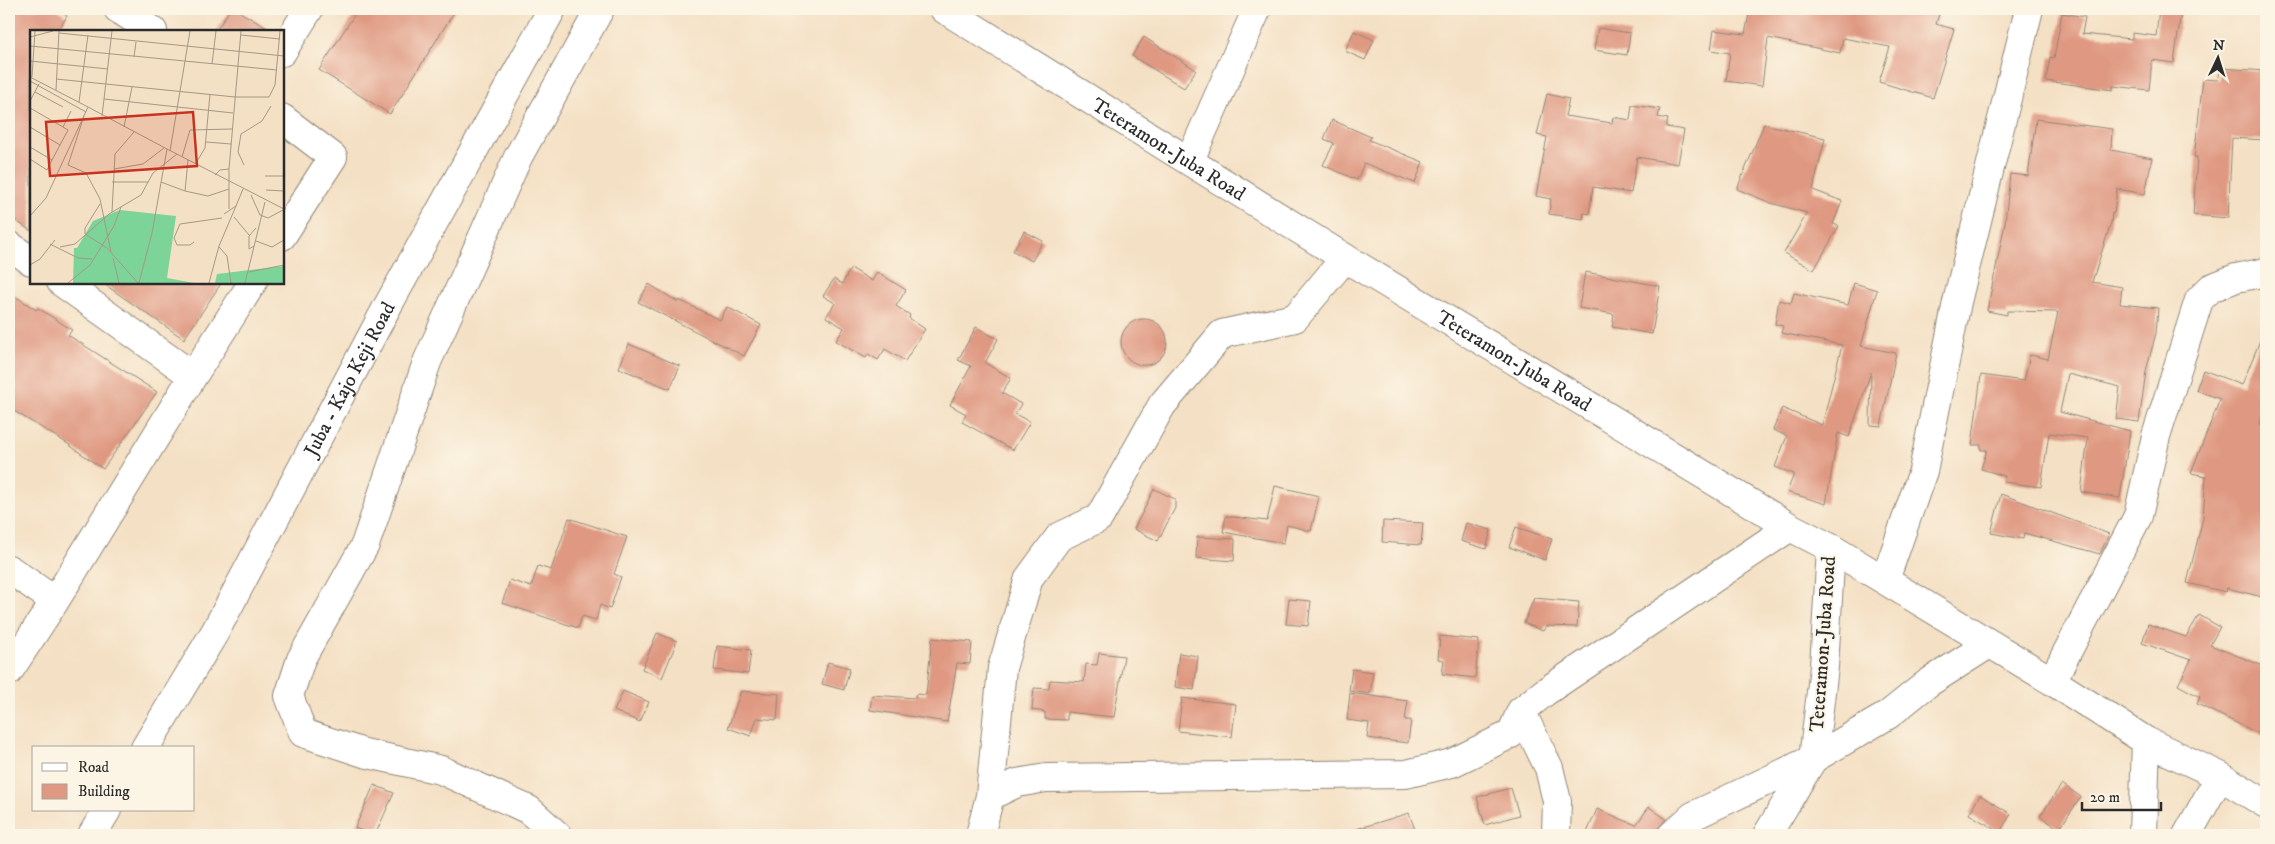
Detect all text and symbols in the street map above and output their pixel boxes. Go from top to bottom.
inset map [30,30,284,284]
north arrow [2192,32,2242,82]
text: N [2212,37,2226,55]
street label: Teteramon-Juba Road [1087,93,1250,207]
street label: Juba - Kajo Keji Road [298,298,401,463]
street label: Teteramon-Juba Road [1432,305,1596,418]
street label: Teteramon-Juba Road [1805,555,1842,733]
legend [32,746,195,812]
text: Road [78,758,110,777]
scale bar [2082,779,2161,811]
text: Building [78,782,130,801]
text: 20 m [2090,788,2120,807]

